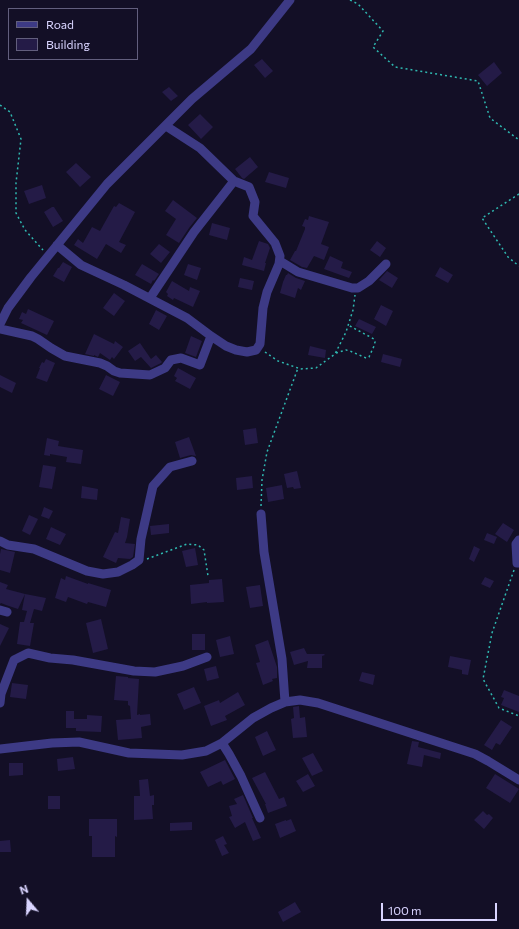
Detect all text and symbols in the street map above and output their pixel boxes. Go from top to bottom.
legend [8,8,138,60]
text: Road [46,17,74,31]
text: Building [46,37,90,51]
north arrow [8,881,48,921]
text: N [18,882,30,897]
scale bar [383,895,499,921]
text: 100 m [388,903,422,917]

